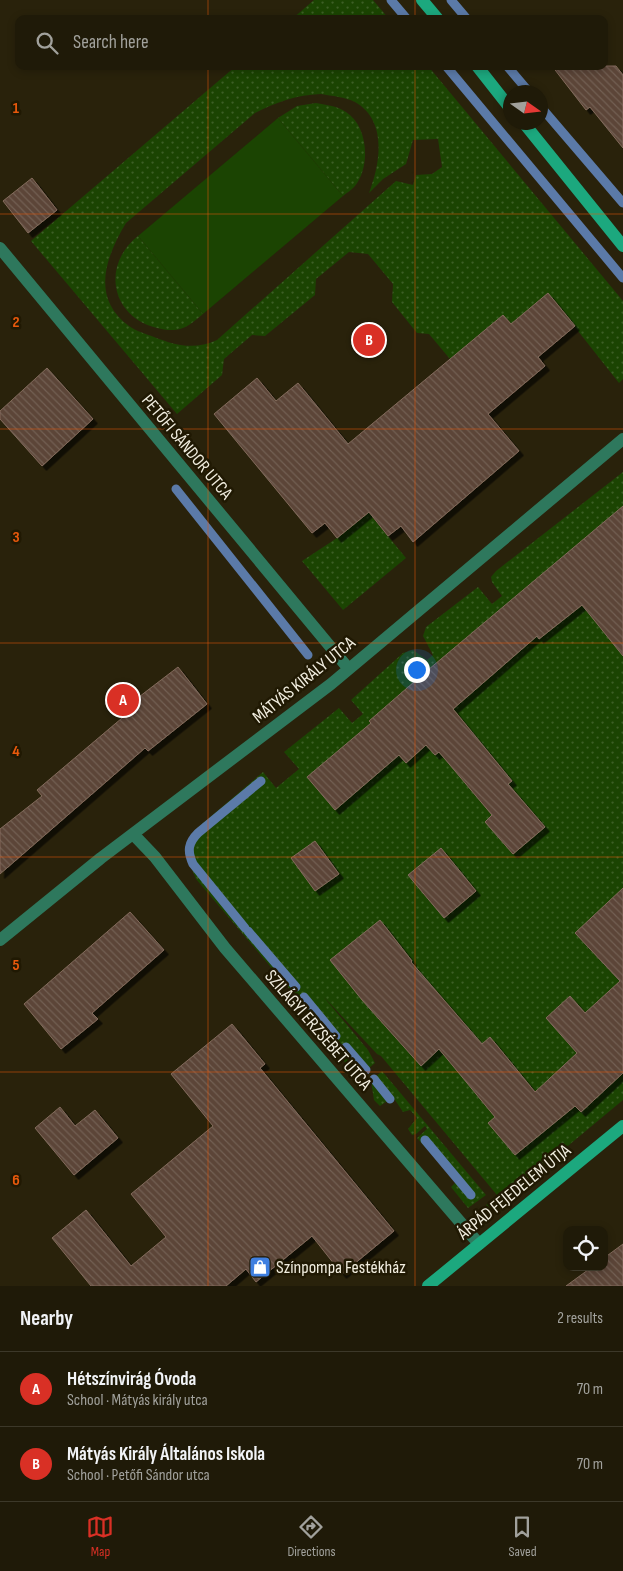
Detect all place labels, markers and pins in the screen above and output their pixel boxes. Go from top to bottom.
pin: B [353,321,385,359]
pin: A [107,681,139,719]
shop icon: Színpompa Festékház [248,1255,272,1279]
place label: Színpompa Festékház [276,1257,406,1278]

